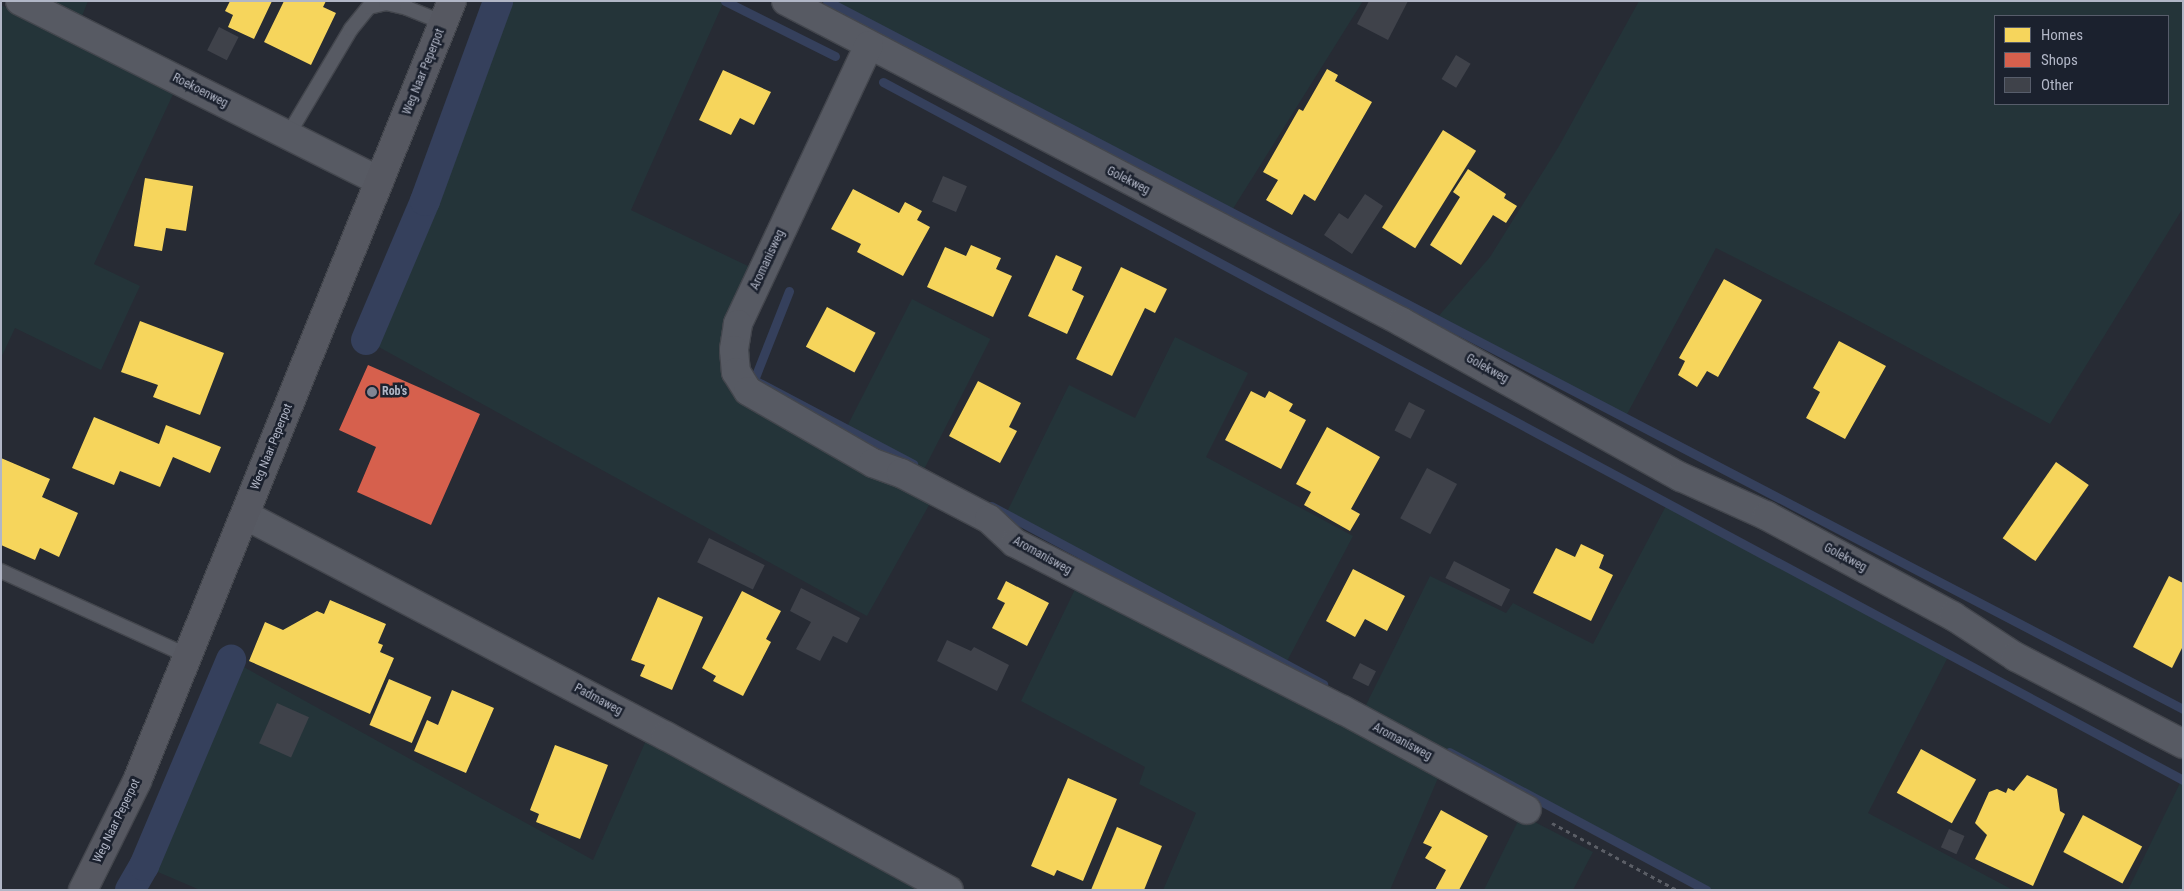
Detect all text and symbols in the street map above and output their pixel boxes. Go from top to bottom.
legend [1994,15,2169,105]
text: Homes [2041,26,2083,44]
street label: Weg Naar Peperpot [400,27,448,117]
text: Shops [2041,51,2078,69]
street label: Roekoenweg [170,71,230,111]
text: Other [2041,76,2073,94]
street label: Golekweg [1104,164,1152,198]
street label: Aromanisweg [748,228,788,292]
street label: Golekweg [1463,351,1511,387]
place label: Rob's [382,385,407,399]
marker: Rob's [366,386,378,398]
street label: Weg Naar Peperpot [248,402,296,492]
street label: Aromanisweg [1010,534,1074,578]
street label: Golekweg [1821,541,1869,575]
street label: Padmaweg [571,681,625,719]
street label: Aromanisweg [1370,720,1434,764]
street label: Weg Naar Peperpot [90,777,144,865]

